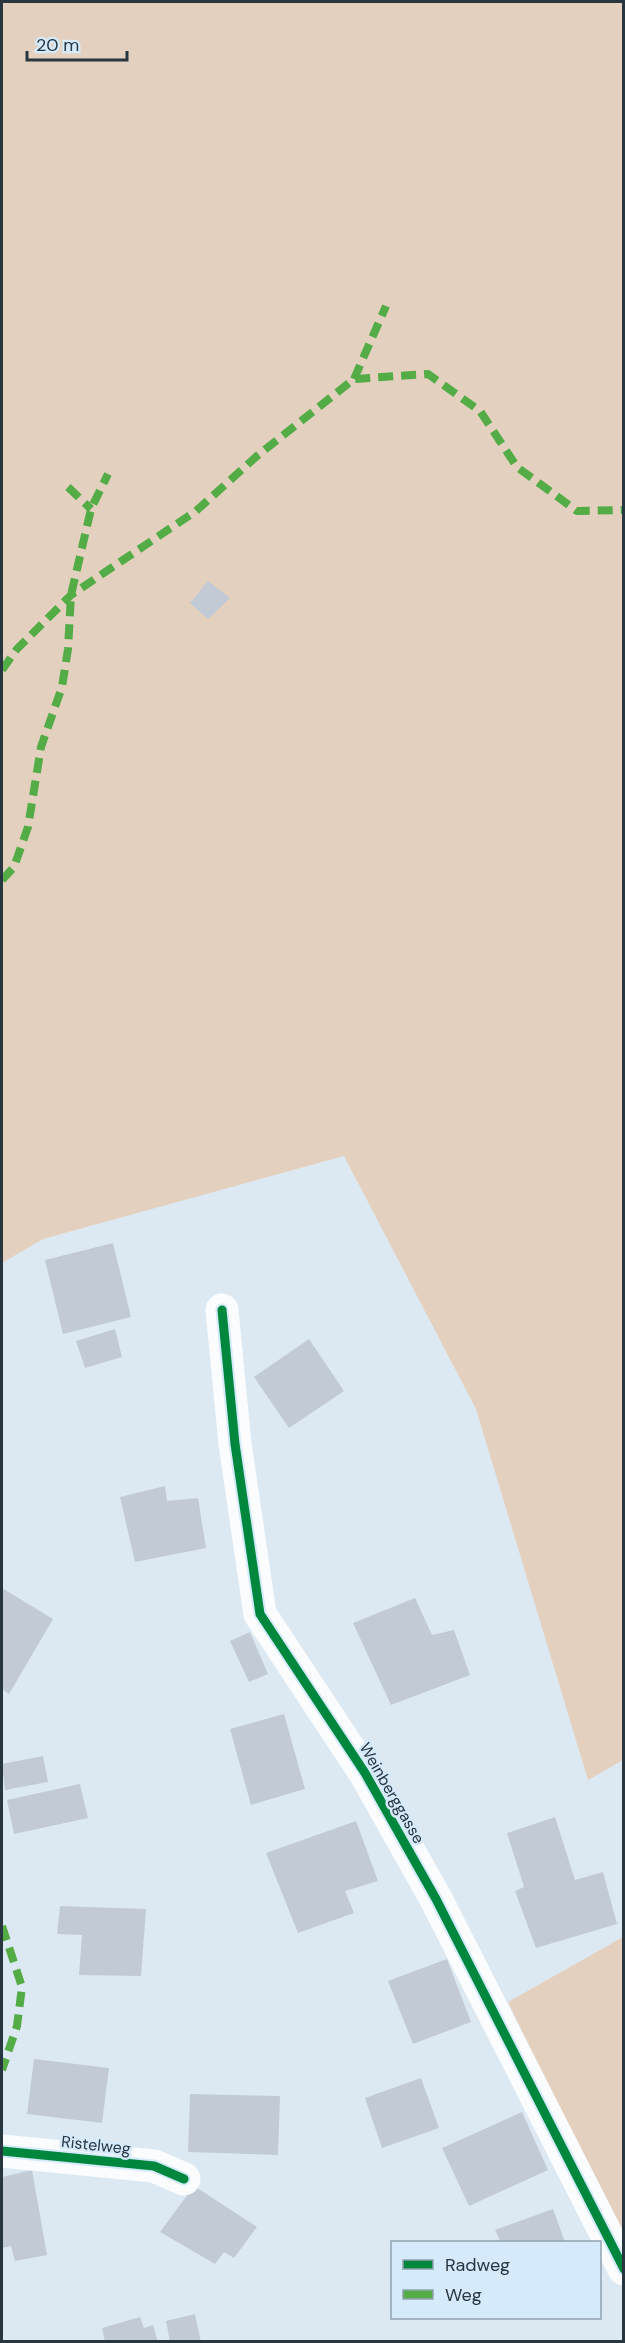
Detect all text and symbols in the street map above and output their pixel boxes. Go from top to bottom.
scale bar [27,24,128,62]
text: 20 m [36,33,79,57]
street label: Weinberggasse [355,1739,429,1847]
street label: Ristelweg [60,2131,132,2159]
legend [391,2241,601,2319]
text: Radweg [445,2253,510,2277]
text: Weg [445,2283,482,2307]

